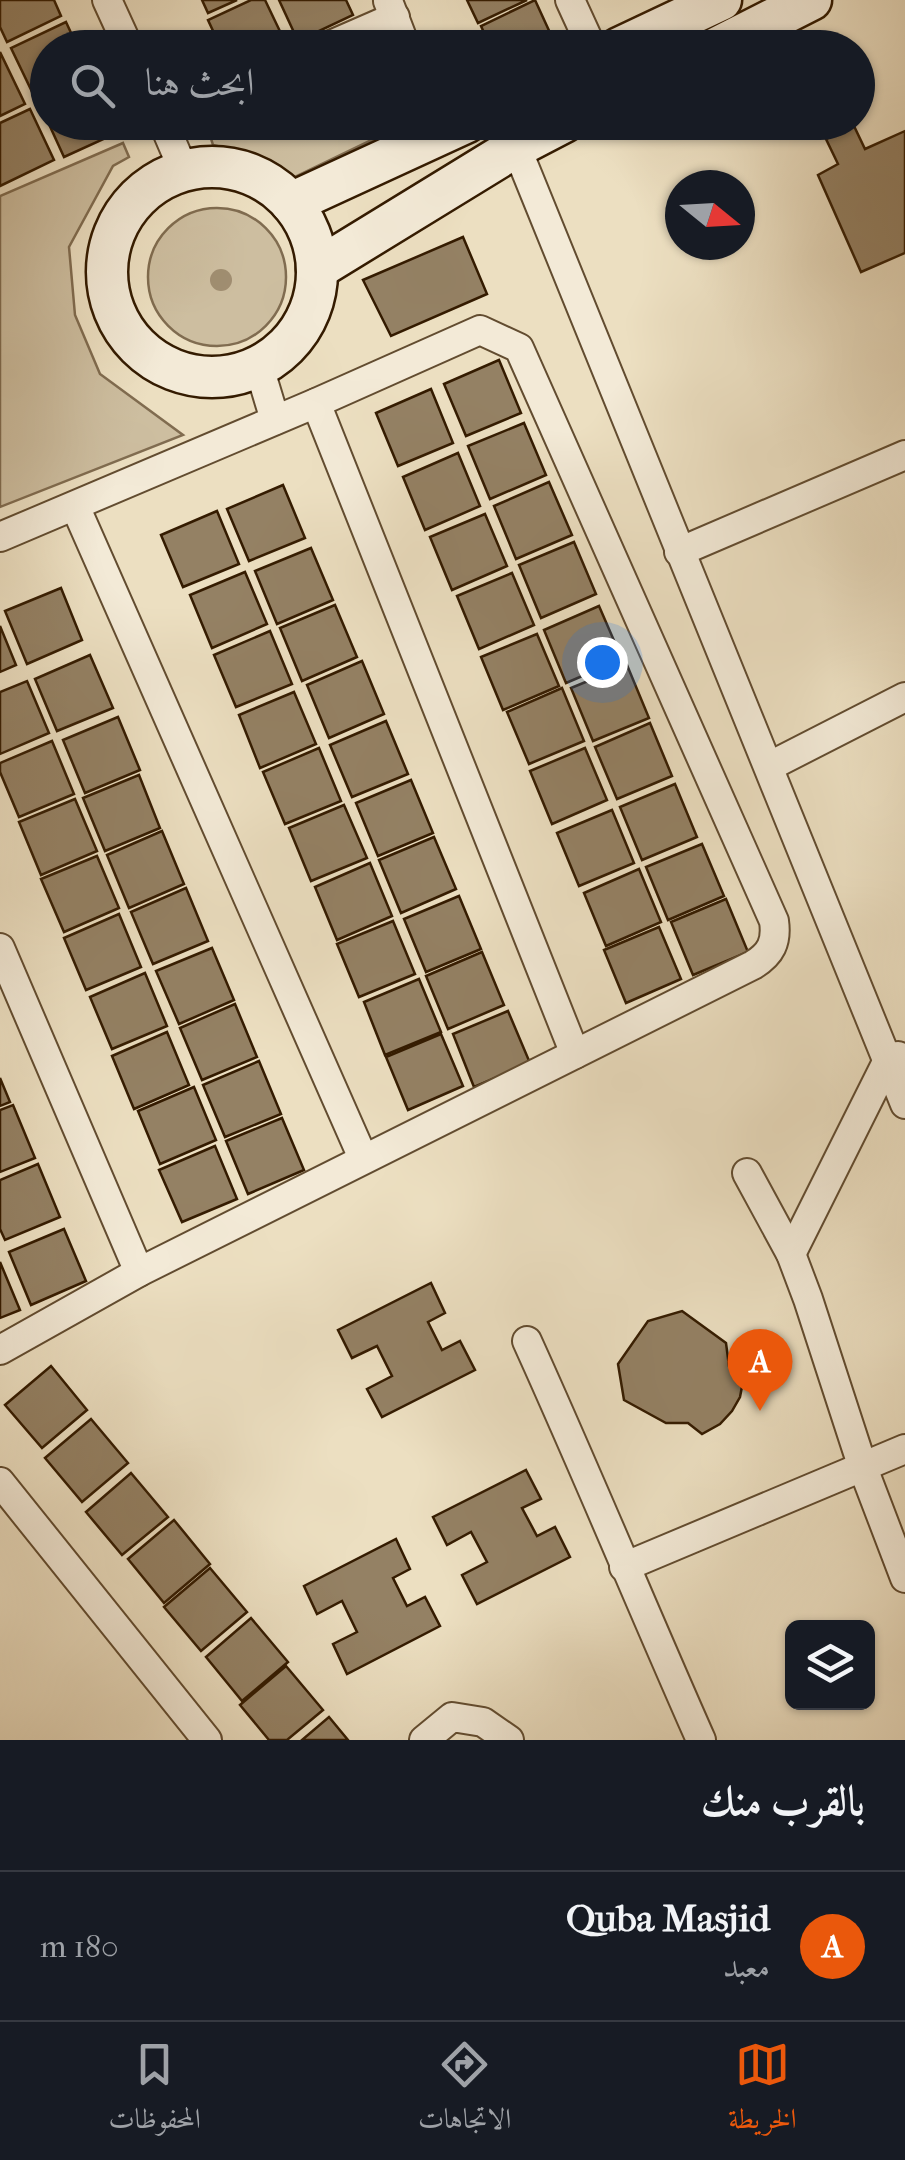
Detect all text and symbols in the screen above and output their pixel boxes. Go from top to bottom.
search box [30,30,875,140]
icon: search [65,58,120,113]
text: ابحث هنا [145,60,255,105]
north arrow [665,170,755,260]
your location [577,637,628,688]
pin: A [728,1328,792,1411]
map controls [785,1620,875,1710]
button: layers [785,1620,875,1710]
text: بالقرب منك [701,1777,865,1826]
text: Quba Masjid [566,1896,770,1941]
text: 180 m [40,1928,119,1965]
text: A [822,1928,843,1965]
text: معبد [723,1948,770,1985]
tab: المحفوظات [109,2037,201,2146]
tab: الاتجاهات [418,2037,511,2146]
tab: الخريطة [728,2037,796,2146]

